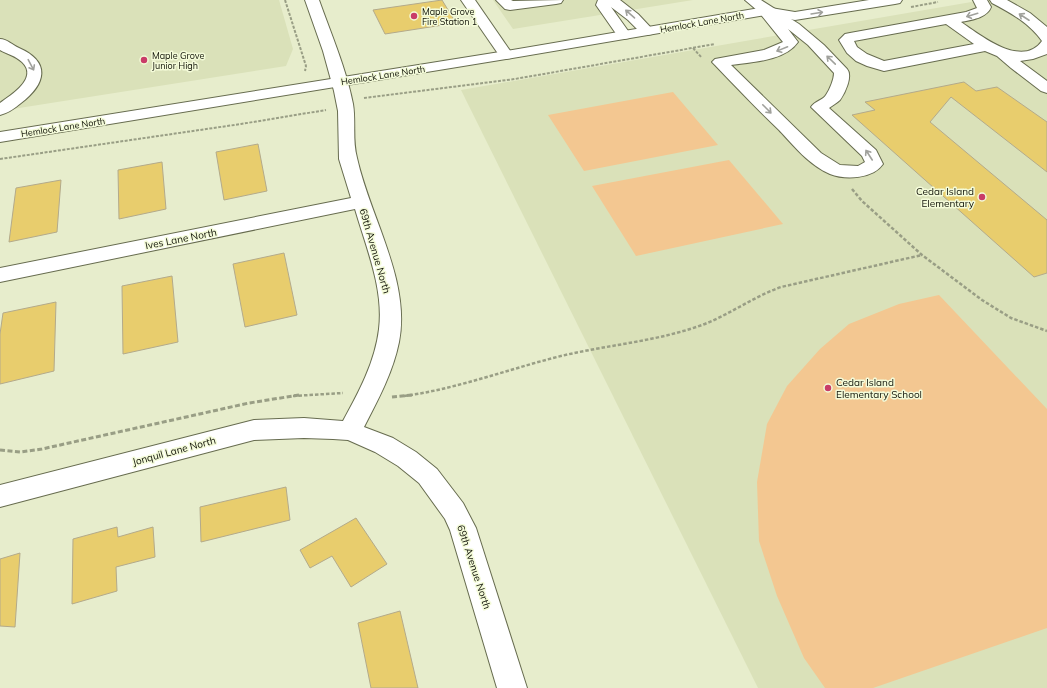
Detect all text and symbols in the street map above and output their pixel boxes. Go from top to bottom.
place label: Maple Grove Fire Station 1 [422,6,477,27]
street label: Hemlock Lane North [659,9,745,35]
one-way arrow [810,9,823,17]
one-way arrow [625,10,635,19]
marker: Maple Grove Fire Station 1 [409,11,419,21]
one-way arrow [966,12,979,19]
one-way arrow [1019,13,1030,21]
one-way arrow [776,45,788,53]
place label: Maple Grove Junior High [152,50,204,71]
marker: Maple Grove Junior High [139,55,149,65]
one-way arrow [826,55,836,65]
one-way arrow [28,59,35,71]
street label: Hemlock Lane North [340,63,426,87]
one-way arrow [762,104,771,114]
street label: Hemlock Lane North [20,115,106,139]
one-way arrow [864,149,873,160]
place label: Cedar Island Elementary [916,185,975,210]
marker: Cedar Island Elementary [977,192,987,202]
street label: 69th Avenue North [357,207,393,295]
street label: Ives Lane North [144,226,218,252]
place label: Cedar Island Elementary School [836,376,922,401]
marker: Cedar Island Elementary School [823,383,833,393]
street label: Jonquil Lane North [131,434,217,468]
street label: 69th Avenue North [454,523,494,611]

